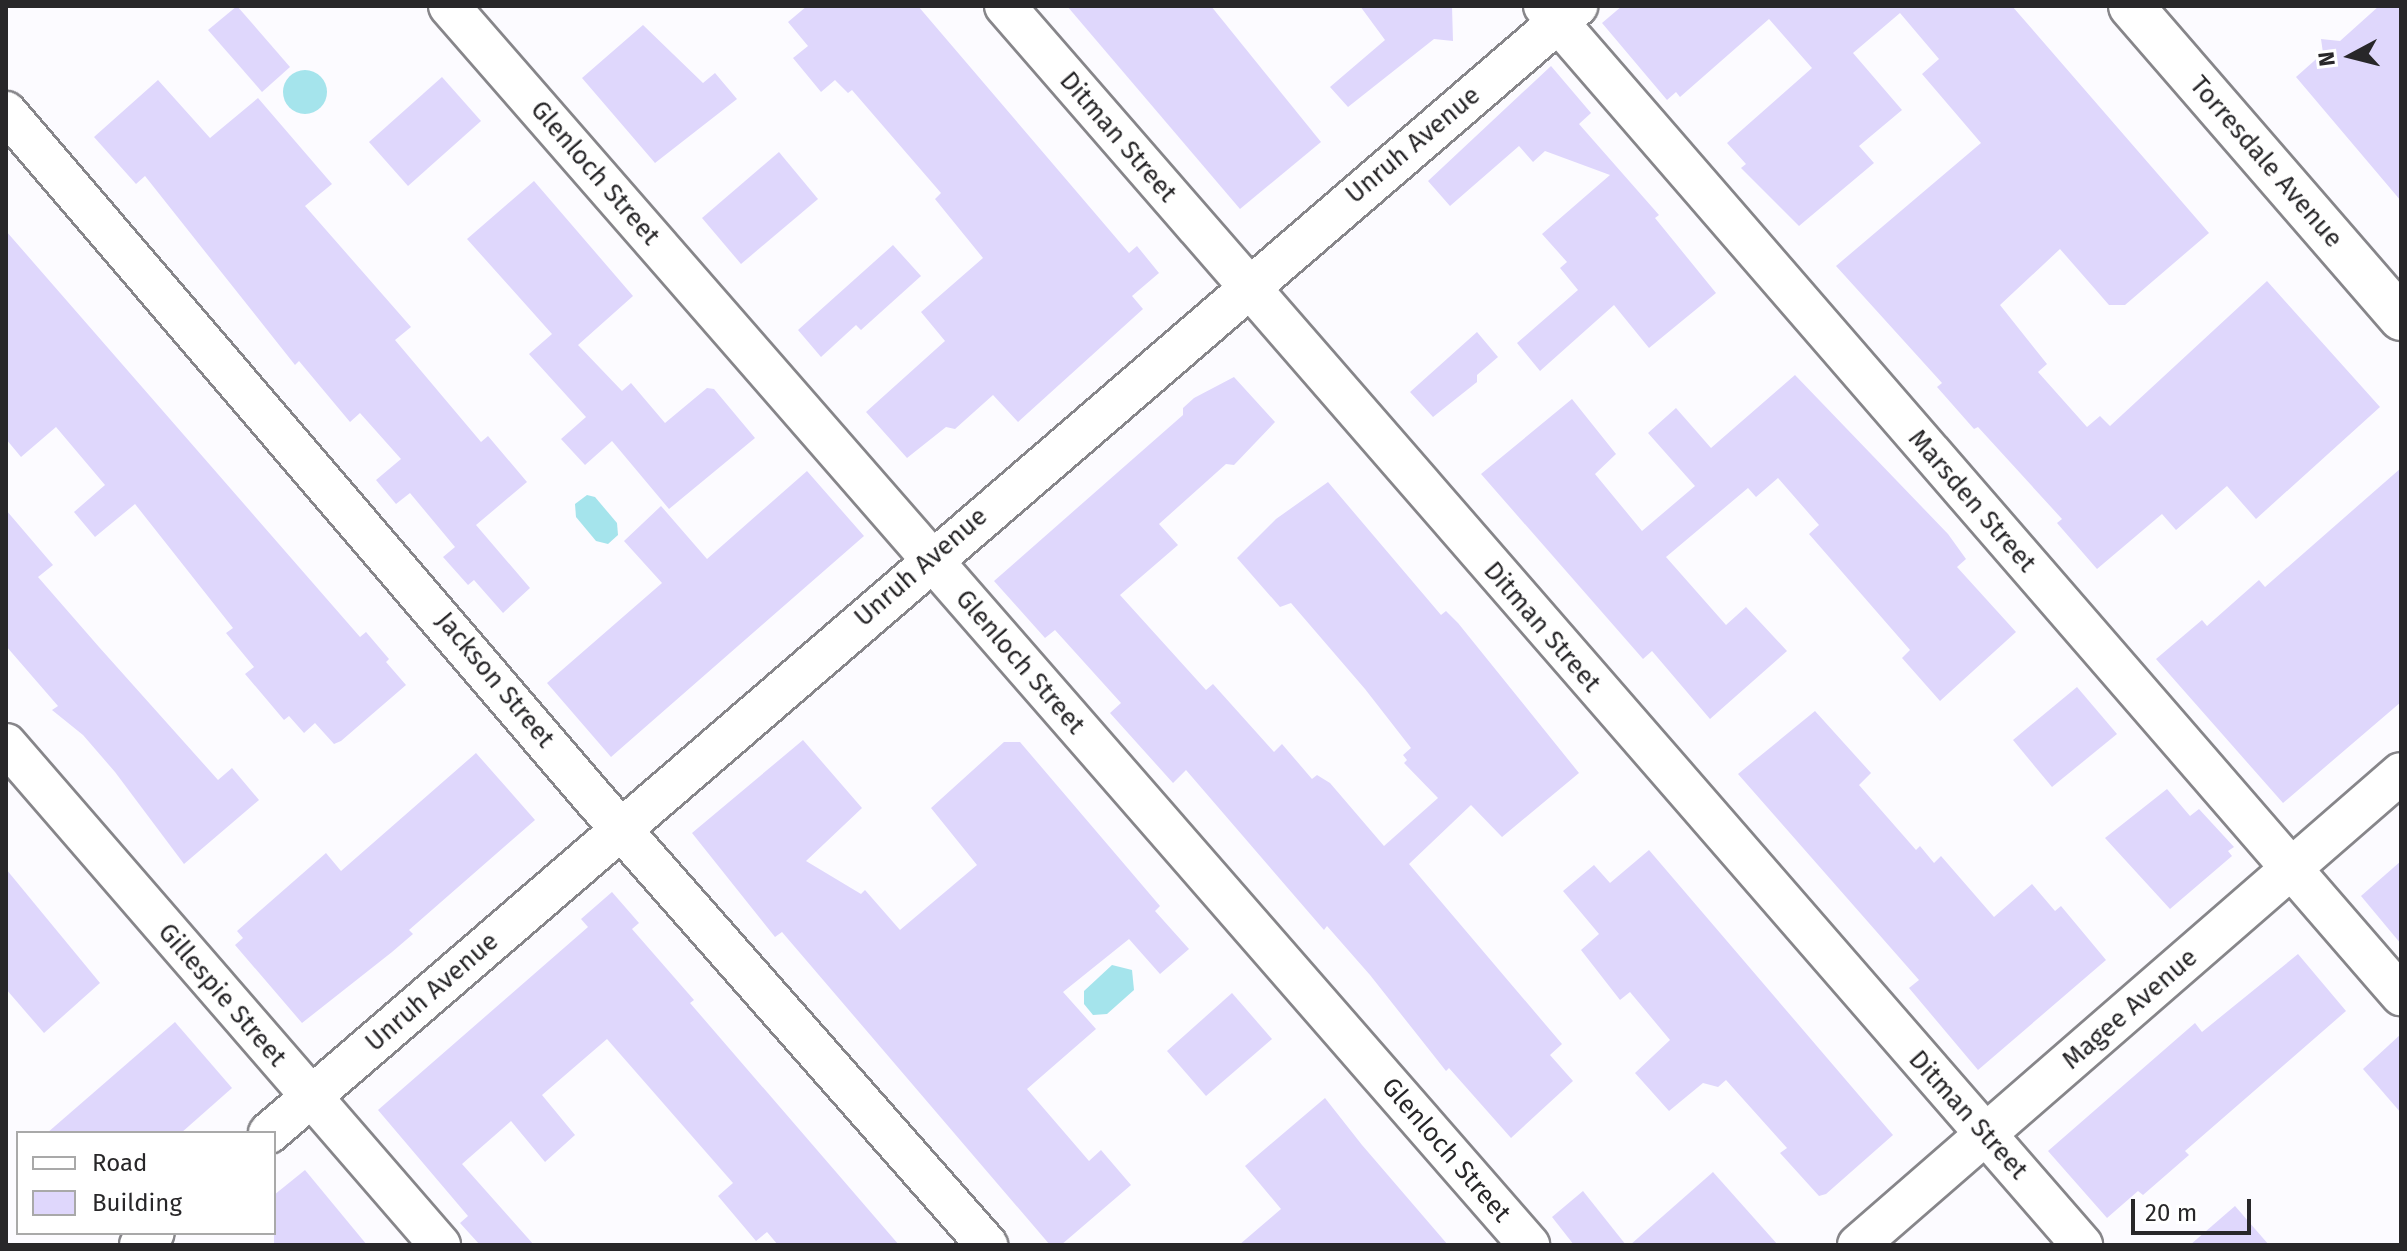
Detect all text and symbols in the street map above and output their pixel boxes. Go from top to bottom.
north arrow [2311,16,2391,96]
text: N [2312,50,2341,68]
street label: Ditman Street [1053,65,1183,209]
street label: Torresdale Avenue [2183,70,2349,254]
street label: Unruh Avenue [1339,80,1487,210]
street label: Glenloch Street [524,94,666,252]
street label: Marsden Street [1902,423,2042,579]
street label: Unruh Avenue [848,501,994,633]
street label: Ditman Street [1477,555,1607,699]
street label: Glenloch Street [949,583,1091,741]
street label: Jackson Street [429,606,561,754]
street label: Gillespie Street [151,917,293,1073]
street label: Unruh Avenue [359,926,505,1058]
street label: Magee Avenue [2056,942,2204,1076]
street label: Ditman Street [1902,1044,2034,1186]
street label: Glenloch Street [1375,1071,1517,1229]
legend [16,1131,276,1235]
text: Road [92,1149,147,1177]
scale bar [2135,1183,2255,1233]
text: Building [92,1189,182,1217]
text: 20 m [2145,1199,2197,1227]

